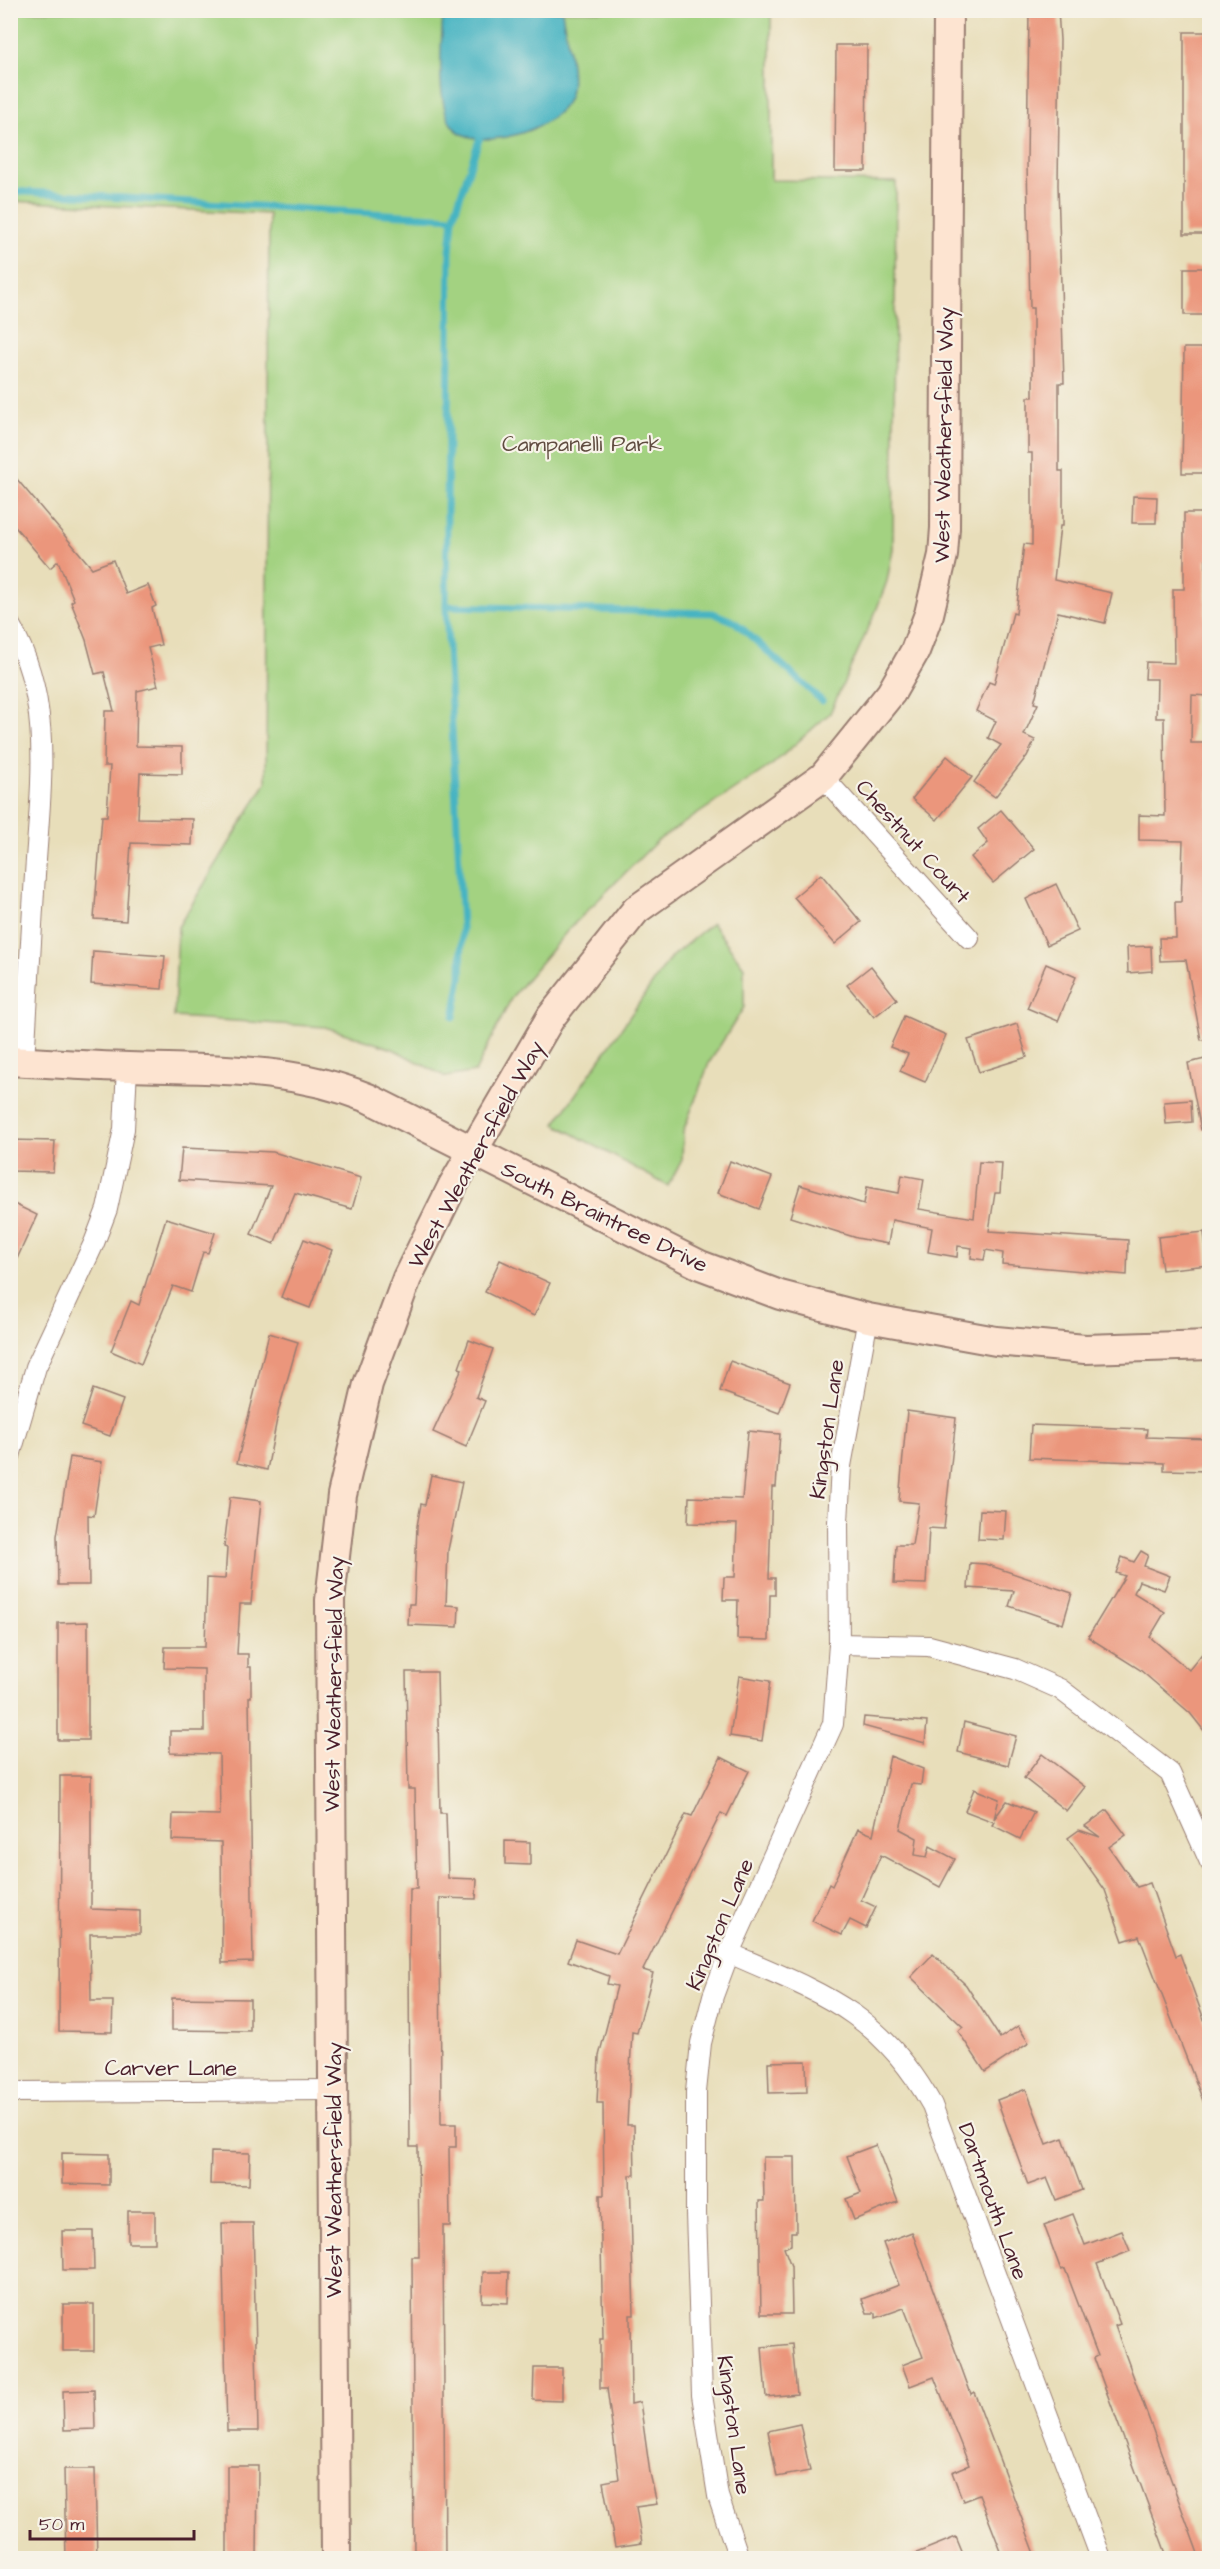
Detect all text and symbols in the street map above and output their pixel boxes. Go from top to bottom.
street label: West Weathersfield Way [927,307,963,563]
park label: Campanelli Park [502,429,663,460]
street label: Chestnut Court [848,773,977,911]
street label: West Weathersfield Way [401,1035,553,1275]
street label: South Braintree Drive [496,1154,713,1281]
street label: Kingston Lane [802,1357,854,1501]
street label: West Weathersfield Way [317,1556,353,1812]
street label: Kingston Lane [679,1854,763,1996]
street label: West Weathersfield Way [319,2042,351,2298]
street label: Carver Lane [105,2053,237,2084]
street label: Dartmouth Lane [950,2119,1035,2284]
street label: Kingston Lane [707,2354,759,2497]
scale bar [30,2503,194,2541]
text: 50 m [39,2512,84,2537]

